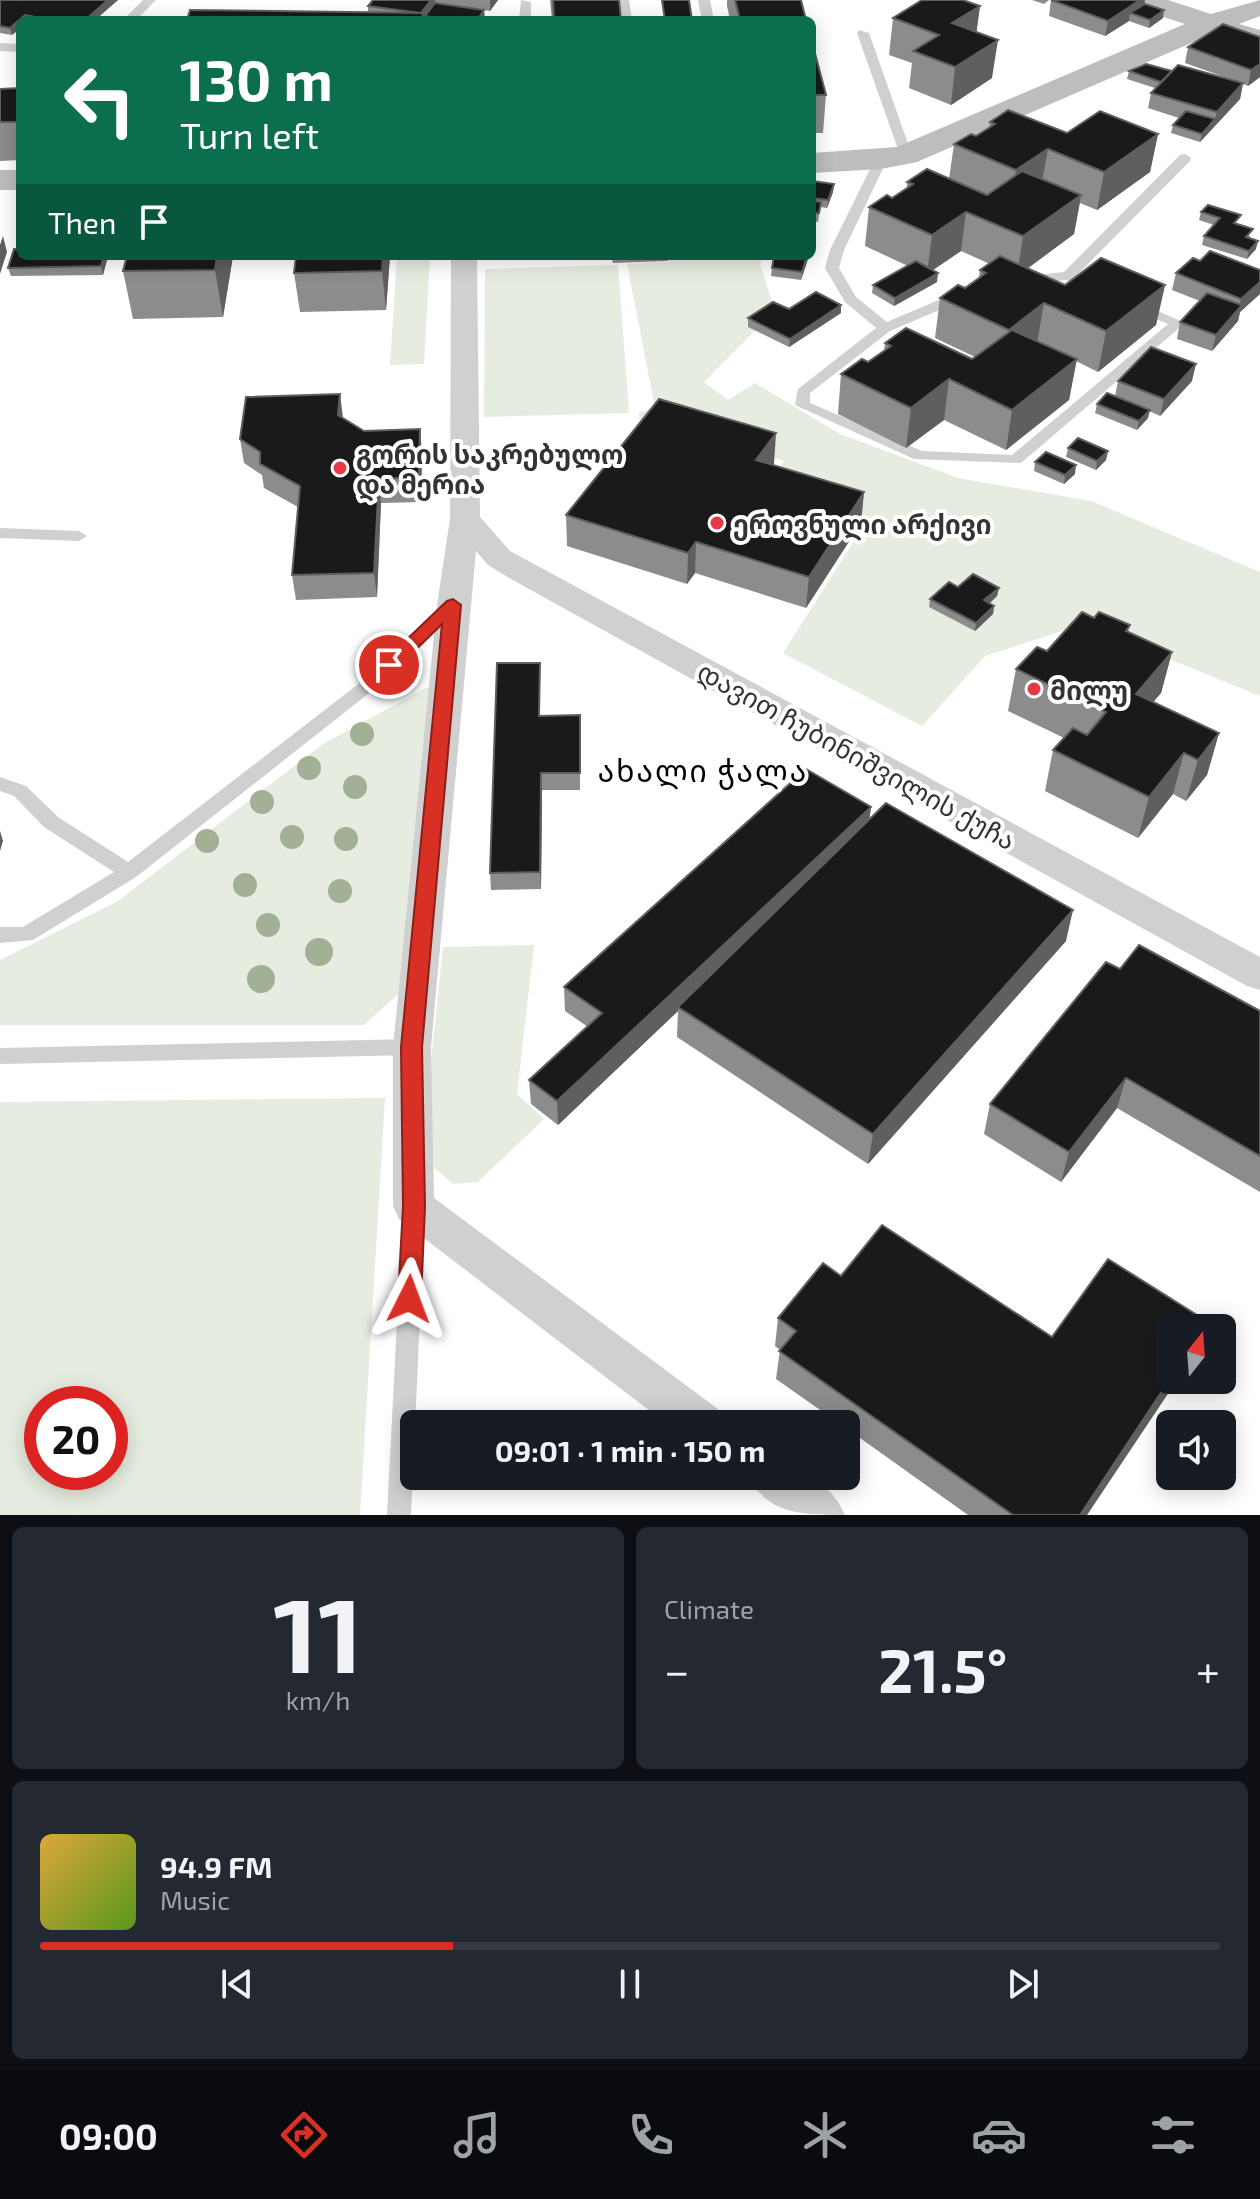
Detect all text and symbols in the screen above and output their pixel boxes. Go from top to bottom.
text: 130 m [180,45,333,112]
icon: left [48,48,152,152]
text: Turn left [180,113,319,156]
icon: arrive [132,200,176,244]
text: Then [48,204,116,240]
place label: გორის საკრებულო და მერია [356,438,623,502]
marker: გორის საკრებულო და მერია [331,459,349,477]
place label: ეროვნული არქივი [733,508,991,541]
marker: ეროვნული არქივი [708,514,726,532]
pin [355,631,423,699]
icon: arrive [367,643,411,687]
street label: დავით ჩუბინიშვილის ქუჩა [692,655,1021,857]
place label: მილუ [1050,674,1128,707]
marker: მილუ [1025,680,1043,698]
district label: ახალი ჭალა [598,752,808,790]
position arrow [367,1257,451,1341]
north arrow [1156,1314,1236,1394]
map controls [1156,1314,1236,1490]
speed limit sign: 20 [24,1386,128,1490]
button: sound [1156,1410,1236,1490]
text: 09:01 · 1 min · 150 m [495,1432,765,1468]
text: 11 [273,1569,363,1694]
text: Climate [664,1593,754,1624]
text: 21.5° [878,1633,1007,1705]
text: − [664,1643,690,1696]
text: + [1196,1643,1220,1696]
text: km/h [286,1684,350,1715]
text: 94.9 FM [160,1848,272,1884]
text: Music [160,1884,230,1915]
icon: previous [215,1962,259,2006]
icon: pause [608,1962,652,2006]
icon: next [1001,1962,1045,2006]
icon: directions [276,2107,332,2163]
icon: music [449,2107,505,2163]
icon: phone [623,2107,679,2163]
icon: climate [797,2107,853,2163]
icon: car [971,2107,1027,2163]
icon: filters [1145,2107,1201,2163]
text: 09:00 [59,2114,158,2157]

